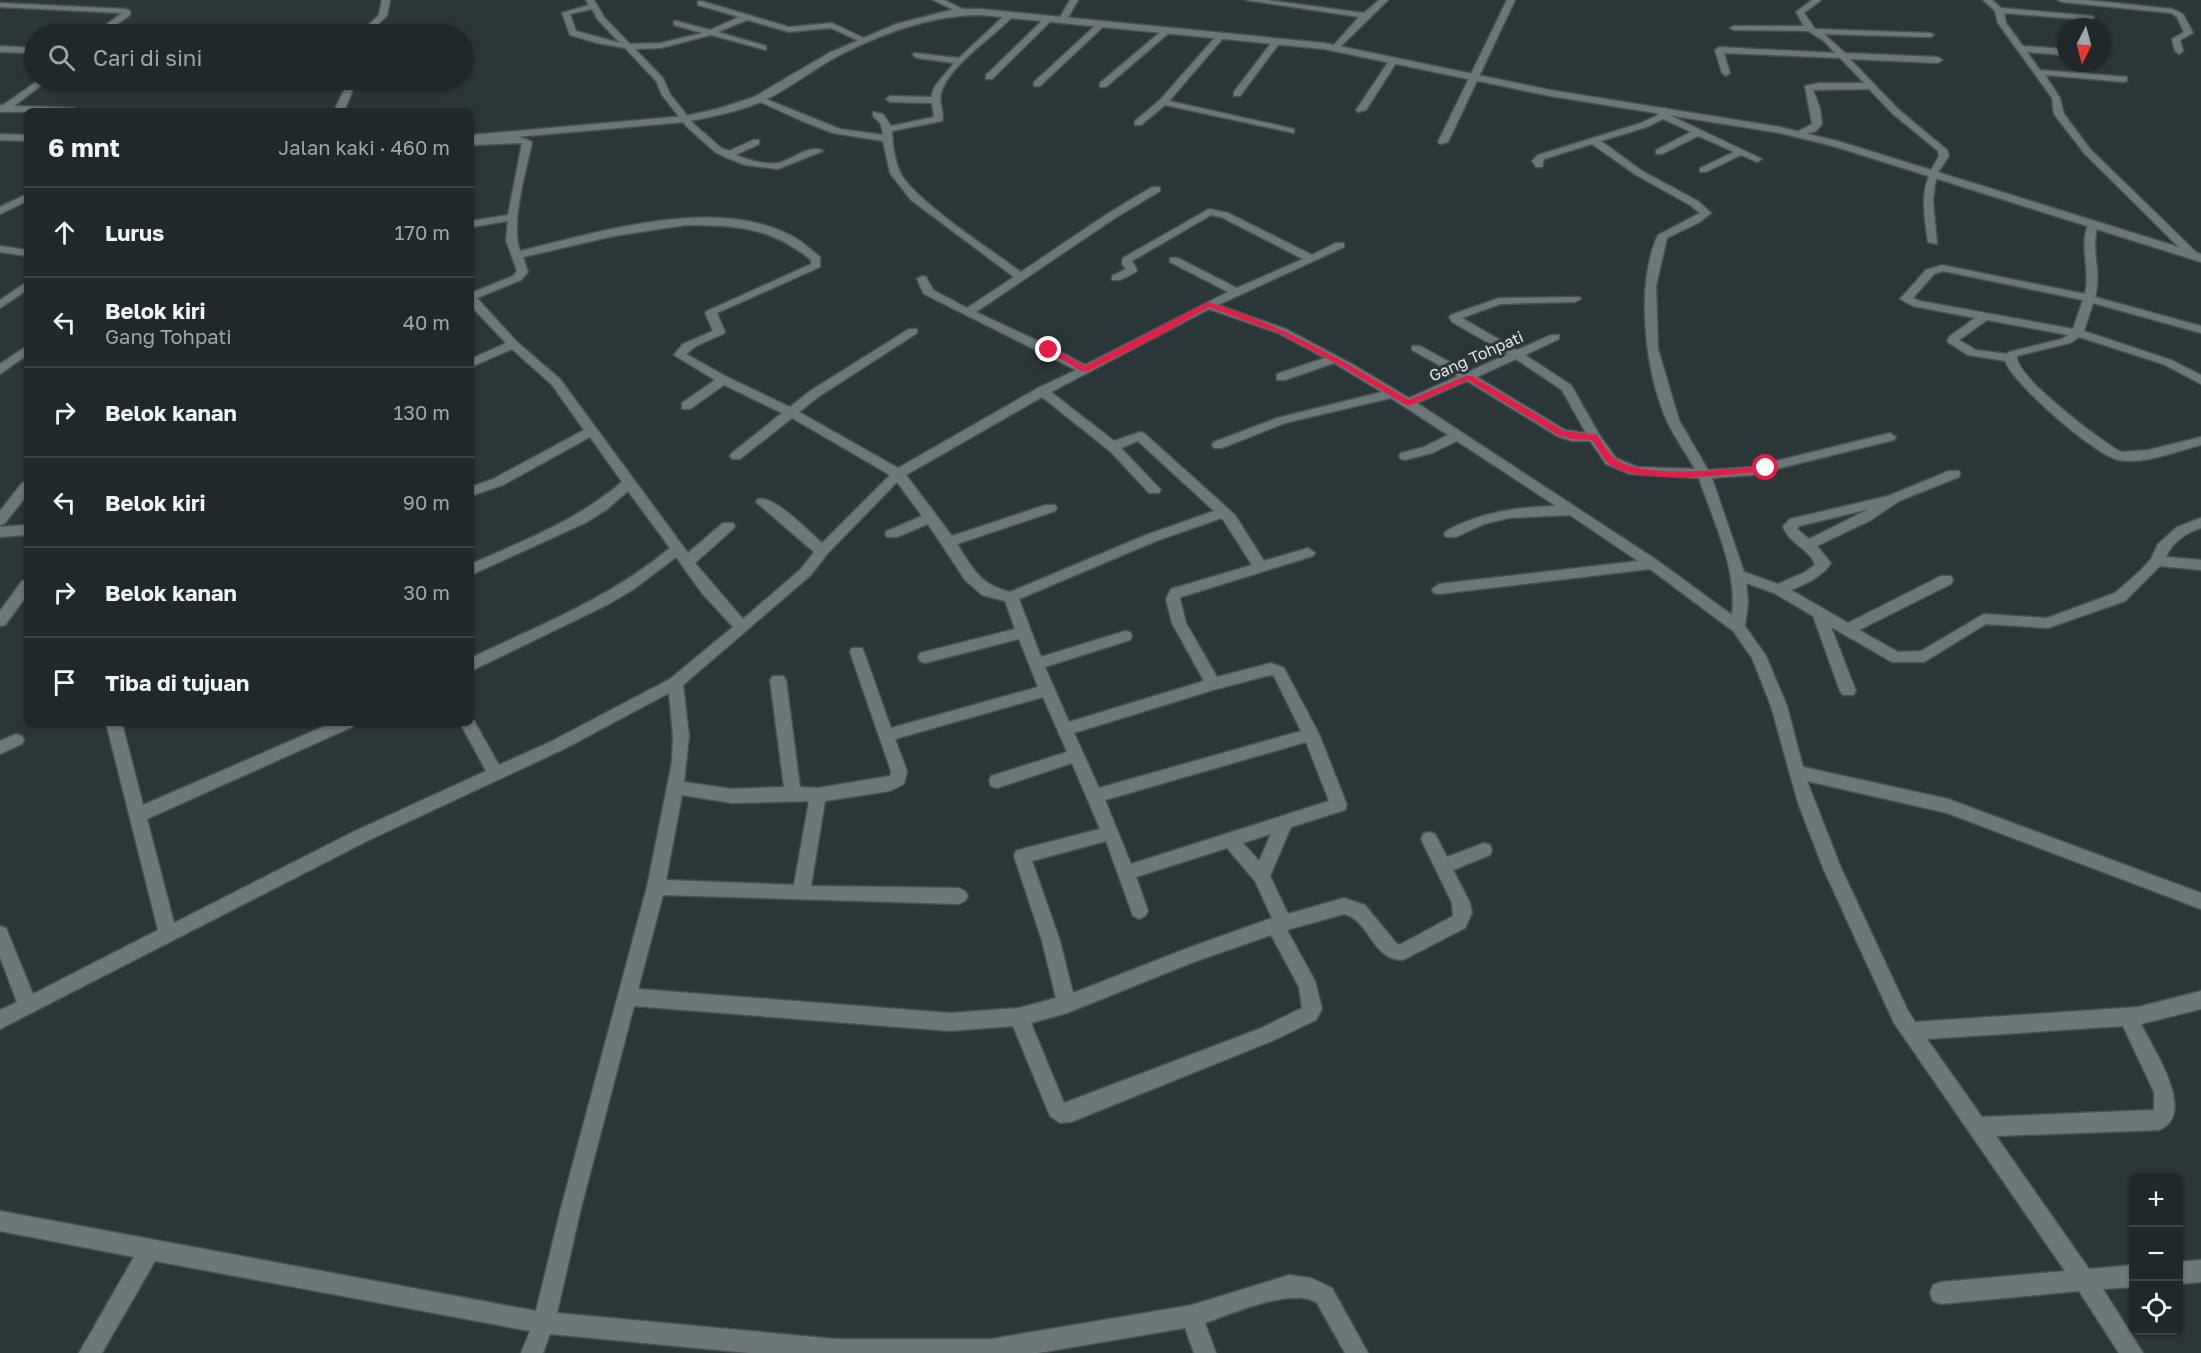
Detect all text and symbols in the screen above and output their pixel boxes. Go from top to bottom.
north arrow [2057,18,2111,72]
search box [24,24,474,90]
icon: search [45,41,78,74]
text: Cari di sini [93,44,202,71]
text: 6 mnt [48,132,120,163]
text: Jalan kaki · 460 m [278,135,450,159]
icon: ahead [48,216,81,249]
text: Lurus [105,219,164,246]
text: 170 m [395,220,450,244]
text: Belok kiri [105,297,206,324]
icon: left [48,306,81,339]
text: 40 m [403,310,450,334]
text: Gang Tohpati [105,324,232,348]
street label: Gang Tohpati [1426,326,1526,386]
route end [1035,336,1061,362]
icon: right [48,396,81,429]
text: Belok kanan [105,399,237,426]
text: 130 m [394,400,450,424]
route start [1752,454,1778,480]
icon: left [48,486,81,519]
text: Belok kiri [105,489,206,516]
text: 90 m [403,490,450,514]
icon: right [48,576,81,609]
text: Belok kanan [105,579,237,606]
text: 30 m [403,580,450,604]
icon: arrive [48,666,81,699]
text: Tiba di tujuan [105,669,249,696]
map controls [2129,1173,2183,1335]
button: + [2129,1173,2183,1227]
button: − [2129,1227,2183,1281]
button: locate [2129,1281,2183,1335]

